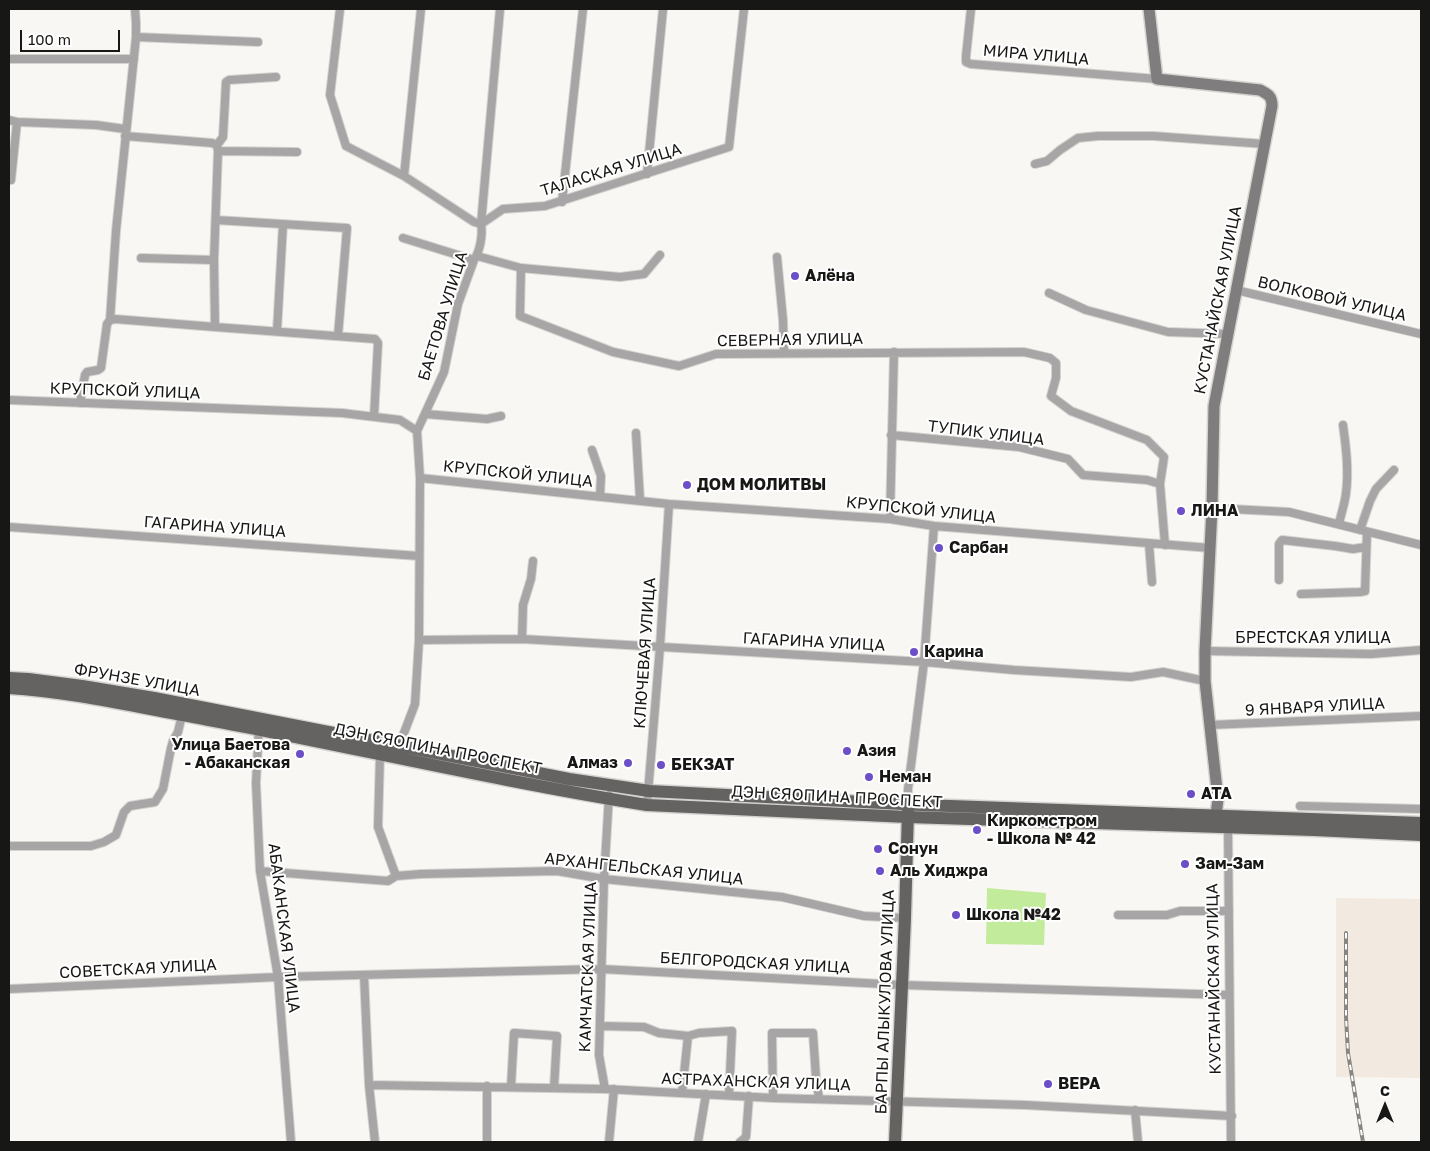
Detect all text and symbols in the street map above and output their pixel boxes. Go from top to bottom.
scale bar [22,20,122,52]
text: 100 m [28,30,71,48]
street label: МИРА УЛИЦА [982,41,1090,69]
street label: ТАЛАСКАЯ УЛИЦА [538,139,684,201]
street label: КУСТАНАЙСКАЯ УЛИЦА [1190,204,1246,396]
street label: БАЕТОВА УЛИЦА [414,249,472,383]
place label: Алёна [805,266,855,286]
marker: Алёна [789,270,801,282]
street label: ВОЛКОВОЙ УЛИЦА [1256,273,1408,325]
street label: СЕВЕРНАЯ УЛИЦА [717,329,863,351]
street label: КРУПСКОЙ УЛИЦА [49,379,201,403]
street label: ТУПИК УЛИЦА [927,416,1045,450]
street label: КРУПСКОЙ УЛИЦА [442,457,594,491]
place label: ДОМ МОЛИТВЫ [697,475,826,495]
marker: ДОМ МОЛИТВЫ [681,479,693,491]
street label: КРУПСКОЙ УЛИЦА [845,493,997,527]
place label: ЛИНА [1191,501,1238,521]
marker: ЛИНА [1175,505,1187,517]
street label: ГАГАРИНА УЛИЦА [143,512,287,542]
place label: Сарбан [949,538,1008,558]
marker: Сарбан [933,542,945,554]
street label: КЛЮЧЕВАЯ УЛИЦА [630,577,660,729]
street label: БРЕСТСКАЯ УЛИЦА [1235,628,1391,648]
street label: ГАГАРИНА УЛИЦА [742,629,886,655]
place label: Карина [924,642,984,662]
marker: Карина [908,646,920,658]
street label: ФРУНЗЕ УЛИЦА [72,659,202,701]
street label: 9 ЯНВАРЯ УЛИЦА [1245,694,1385,720]
street label: ДЭН СЯОПИНА ПРОСПЕКТ [332,719,544,779]
place label: Улица Баетова - Абаканская [172,735,290,773]
place label: Азия [857,741,896,761]
marker: Азия [841,745,853,757]
marker: Улица Баетова - Абаканская [294,748,306,760]
place label: Алмаз [567,753,618,773]
place label: БЕКЗАТ [671,755,734,775]
marker: Алмаз [622,757,634,769]
marker: БЕКЗАТ [655,759,667,771]
place label: Неман [879,767,931,787]
marker: Неман [863,771,875,783]
street label: ДЭН СЯОПИНА ПРОСПЕКТ [731,782,943,812]
place label: АТА [1201,784,1232,804]
marker: АТА [1185,788,1197,800]
place label: Киркомстром - Школа № 42 [987,811,1097,849]
marker: Киркомстром - Школа № 42 [971,824,983,836]
place label: Сонун [888,839,938,859]
street label: АБАКАНСКАЯ УЛИЦА [264,842,304,1014]
marker: Сонун [872,843,884,855]
street label: АРХАНГЕЛЬСКАЯ УЛИЦА [543,849,745,889]
place label: Зам-Зам [1195,854,1264,874]
marker: Зам-Зам [1179,858,1191,870]
place label: Аль Хиджра [890,861,988,881]
marker: Аль Хиджра [874,865,886,877]
street label: КАМЧАТСКАЯ УЛИЦА [575,881,601,1053]
street label: КУСТАНАЙСКАЯ УЛИЦА [1203,883,1225,1075]
street label: БАРПЫ АЛЫКУЛОВА УЛИЦА [871,889,899,1115]
place label: Школа №42 [966,905,1061,925]
marker: Школа №42 [950,909,962,921]
street label: БЕЛГОРОДСКАЯ УЛИЦА [659,948,851,978]
street label: СОВЕТСКАЯ УЛИЦА [59,955,217,983]
street label: АСТРАХАНСКАЯ УЛИЦА [661,1069,851,1095]
place label: ВЕРА [1058,1074,1100,1094]
marker: ВЕРА [1042,1078,1054,1090]
north arrow [1360,1081,1410,1131]
text: С [1380,1082,1390,1099]

